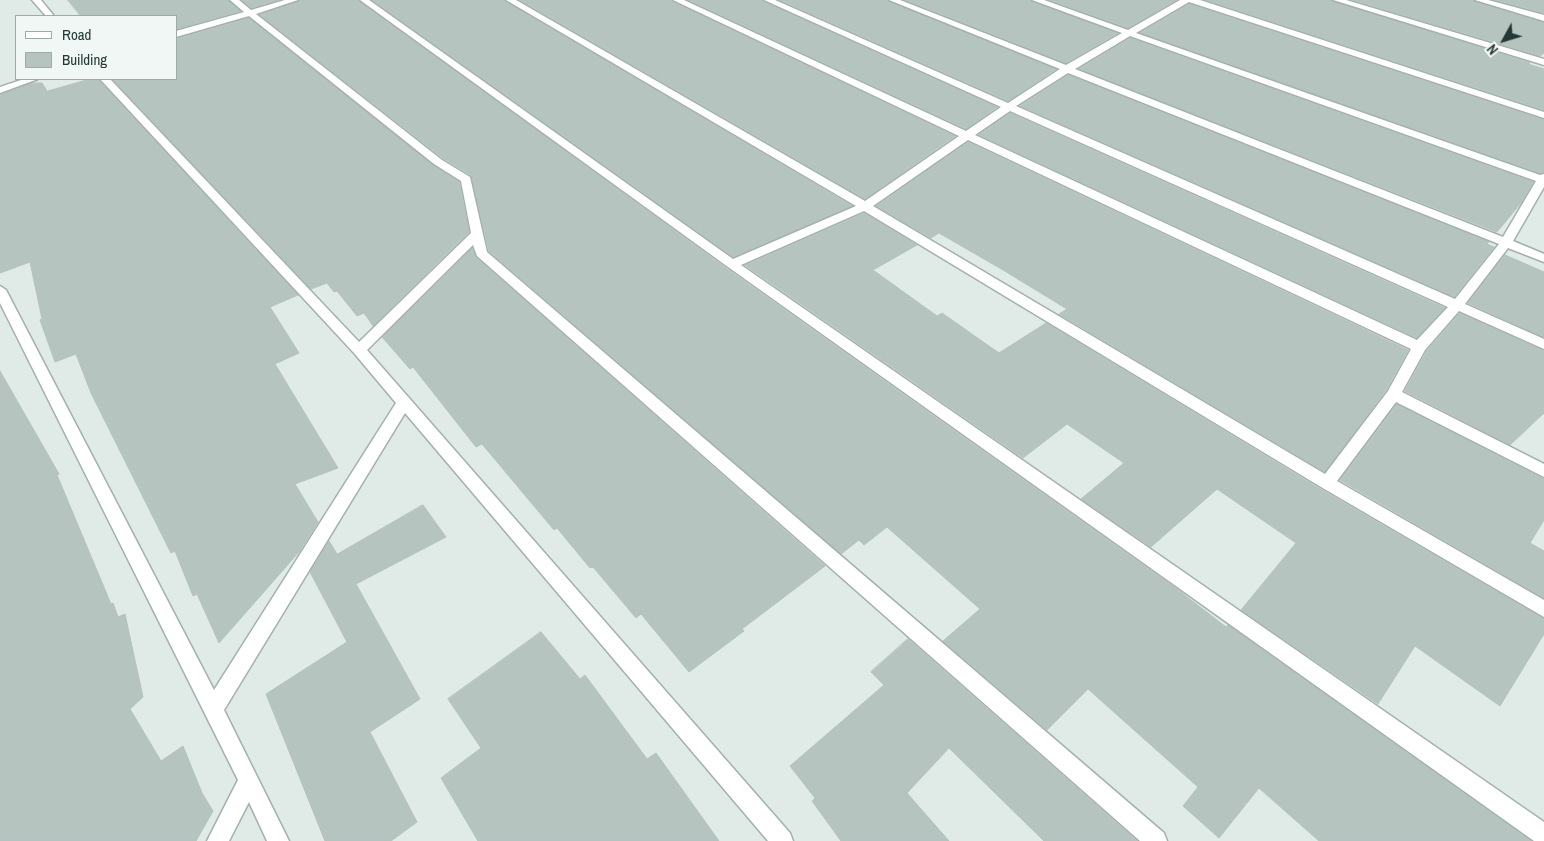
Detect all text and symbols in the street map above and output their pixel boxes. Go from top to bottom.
legend [15,15,178,80]
north arrow [1479,15,1529,65]
text: Road [62,24,91,45]
text: N [1483,41,1502,58]
text: Building [62,49,107,70]

